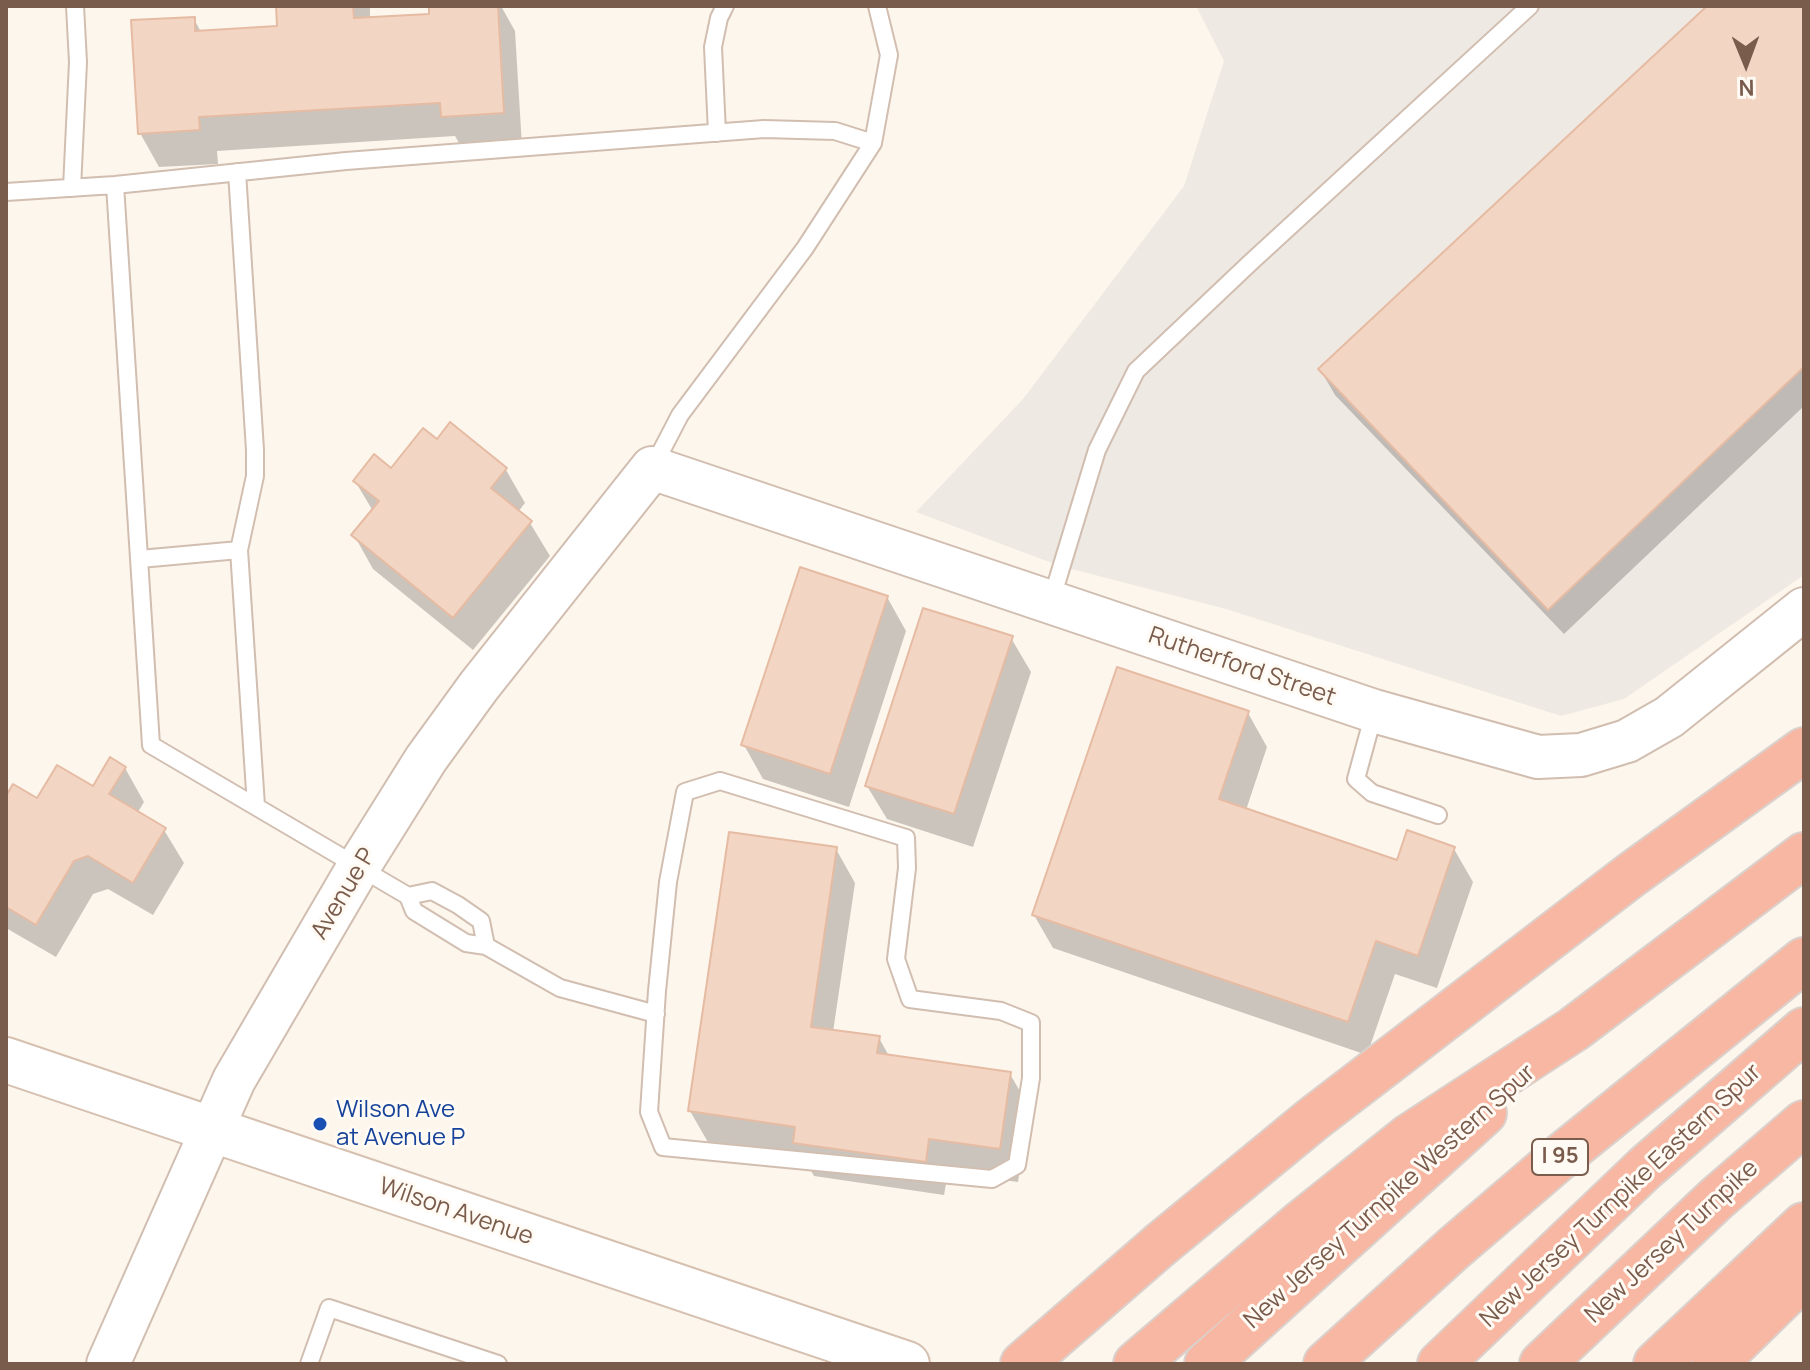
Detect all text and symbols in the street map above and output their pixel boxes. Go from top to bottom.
north arrow [1706,24,1786,104]
text: N [1738,73,1755,103]
street label: Rutherford Street [1145,621,1339,713]
street label: Avenue P [306,843,382,945]
street label: New Jersey Turnpike Eastern Spur [1475,1058,1767,1334]
street label: New Jersey Turnpike Western Spur [1239,1059,1541,1335]
place label: Wilson Ave at Avenue P [336,1096,465,1152]
marker: Wilson Ave at Avenue P [311,1115,329,1133]
road number: I 95 [1532,1139,1588,1175]
street label: New Jersey Turnpike [1579,1154,1765,1330]
street label: Wilson Avenue [375,1172,537,1252]

